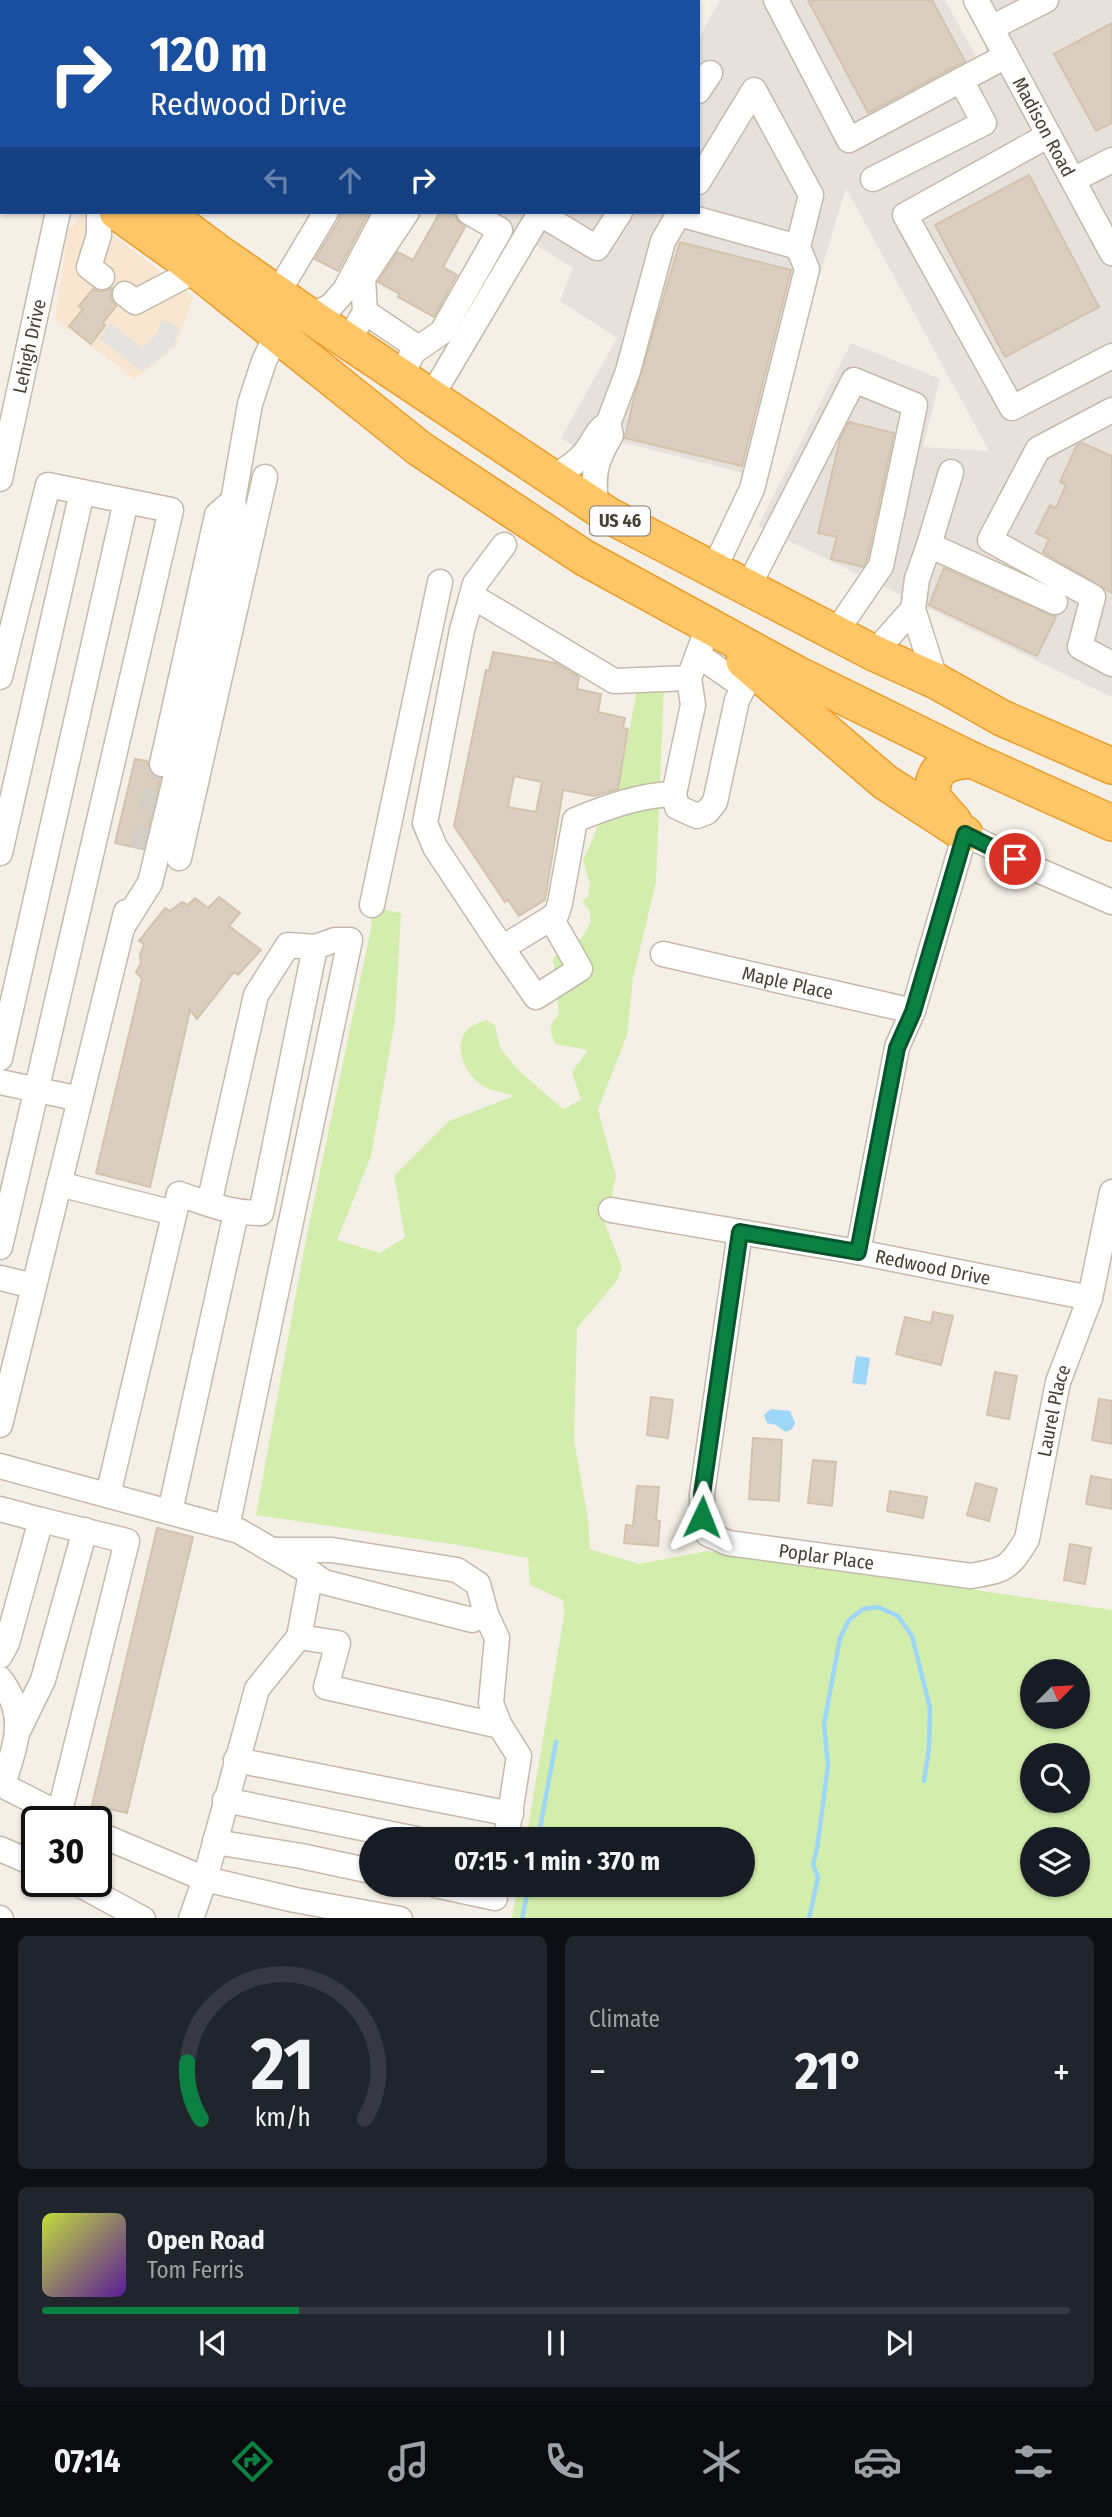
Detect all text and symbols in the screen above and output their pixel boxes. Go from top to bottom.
text: 120 m [150,25,268,84]
icon: right [35,28,126,119]
street label: Madison Road [1008,73,1080,181]
text: Redwood Drive [150,85,347,123]
icon: left [258,161,296,199]
icon: ahead [331,161,369,199]
icon: right [404,161,442,199]
street label: Lehigh Drive [8,297,51,395]
road number: US 46 [590,506,650,536]
pin [985,829,1045,889]
icon: arrive [996,840,1034,878]
street label: Maple Place [740,961,836,1004]
street label: Redwood Drive [873,1245,993,1290]
street label: Laurel Place [1033,1361,1076,1459]
position arrow [665,1480,739,1554]
street label: Poplar Place [777,1539,875,1575]
north arrow [1020,1659,1090,1729]
map controls [1020,1659,1090,1897]
button: search [1020,1743,1090,1813]
speed limit sign: 30 [21,1806,112,1897]
button: layers [1020,1827,1090,1897]
text: 07:15 · 1 min · 370 m [454,1846,660,1877]
text: Climate [589,2005,660,2033]
text: 21 [250,2021,314,2108]
text: 21° [795,2040,864,2103]
text: − [589,2049,606,2095]
text: + [1053,2049,1070,2095]
text: km/h [255,2102,310,2132]
text: Open Road [147,2225,265,2256]
text: Tom Ferris [147,2256,244,2284]
icon: previous [194,2324,232,2362]
icon: pause [537,2324,575,2362]
icon: next [880,2324,918,2362]
icon: directions [228,2437,277,2486]
icon: music [384,2437,433,2486]
icon: phone [540,2437,589,2486]
icon: climate [697,2437,746,2486]
icon: car [853,2437,902,2486]
icon: filters [1009,2437,1058,2486]
text: 07:14 [54,2442,120,2480]

